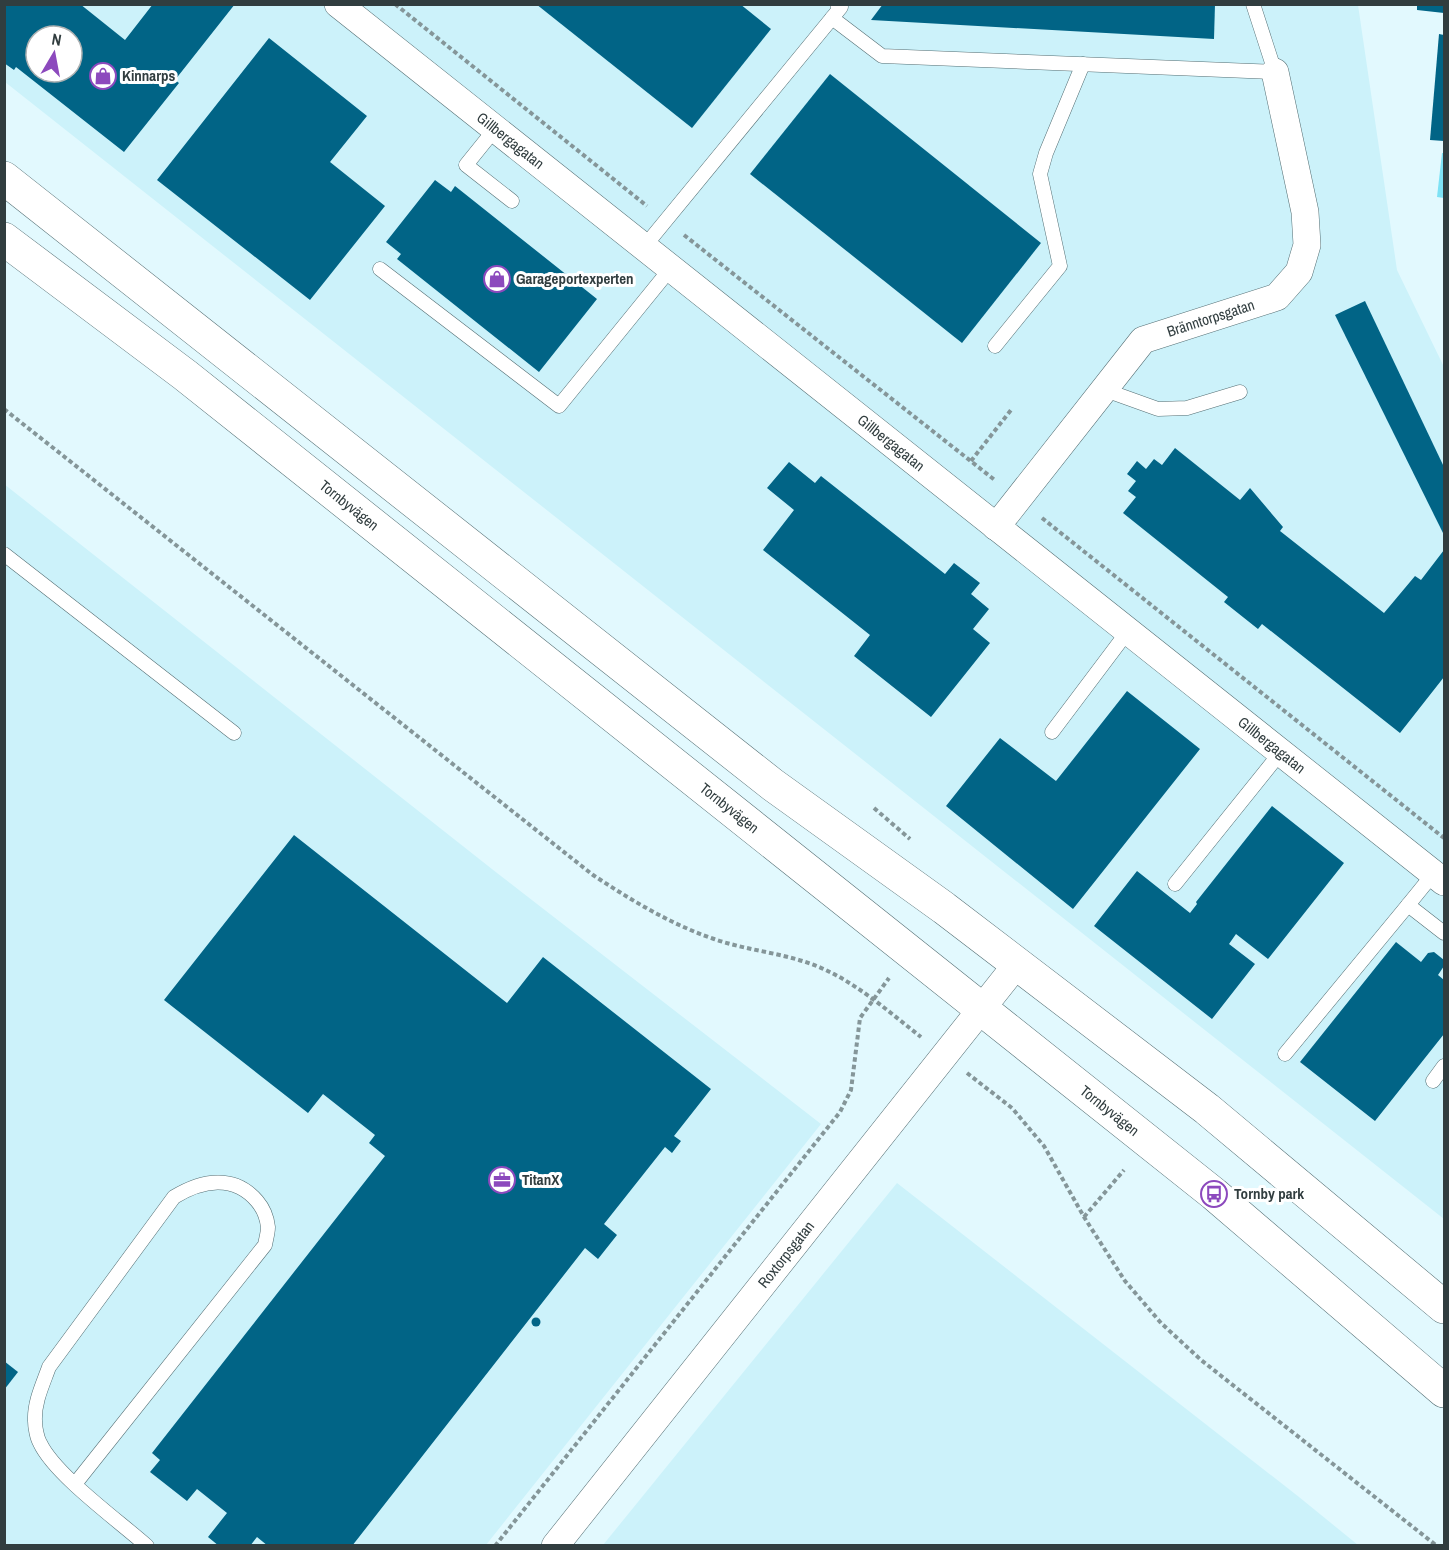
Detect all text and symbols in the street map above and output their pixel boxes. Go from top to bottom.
north arrow [24,24,84,84]
text: N [50,28,63,51]
shop icon: Kinnarps [88,61,118,91]
place label: Kinnarps [122,65,175,86]
street label: Gillbergagatan [472,107,549,174]
shop icon: Garageportexperten [482,264,512,294]
place label: Garageportexperten [516,268,634,289]
street label: Bränntorpsgatan [1164,294,1257,342]
street label: Gillbergagatan [853,409,929,476]
street label: Tornbyvägen [315,475,383,535]
street label: Gillbergagatan [1234,711,1310,778]
street label: Tornbyvägen [695,778,764,838]
street label: Tornbyvägen [1076,1080,1144,1141]
office icon: TitanX [487,1165,517,1195]
place label: TitanX [522,1169,560,1190]
bus stop icon: Tornby park [1199,1179,1229,1209]
place label: Tornby park [1234,1183,1304,1204]
street label: Roxtorpsgatan [753,1216,819,1292]

